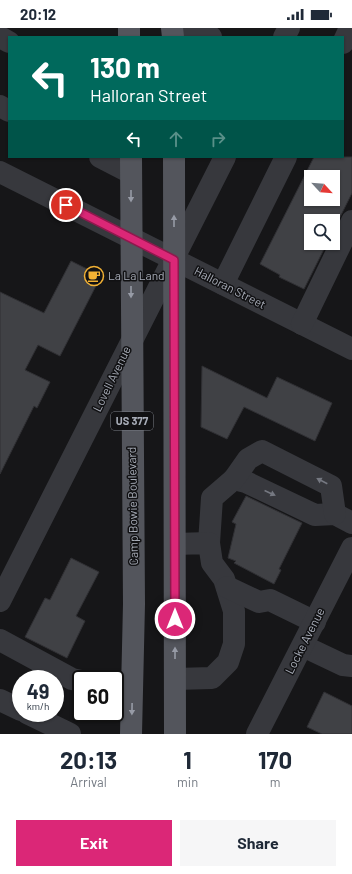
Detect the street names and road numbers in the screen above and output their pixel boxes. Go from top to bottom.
street label: Halloran Street [192,263,268,311]
street label: Lovell Avenue [89,344,133,414]
road number: US 377 [111,412,153,430]
street label: Camp Bowie Boulevard [124,447,140,565]
street label: Locke Avenue [281,605,327,676]

